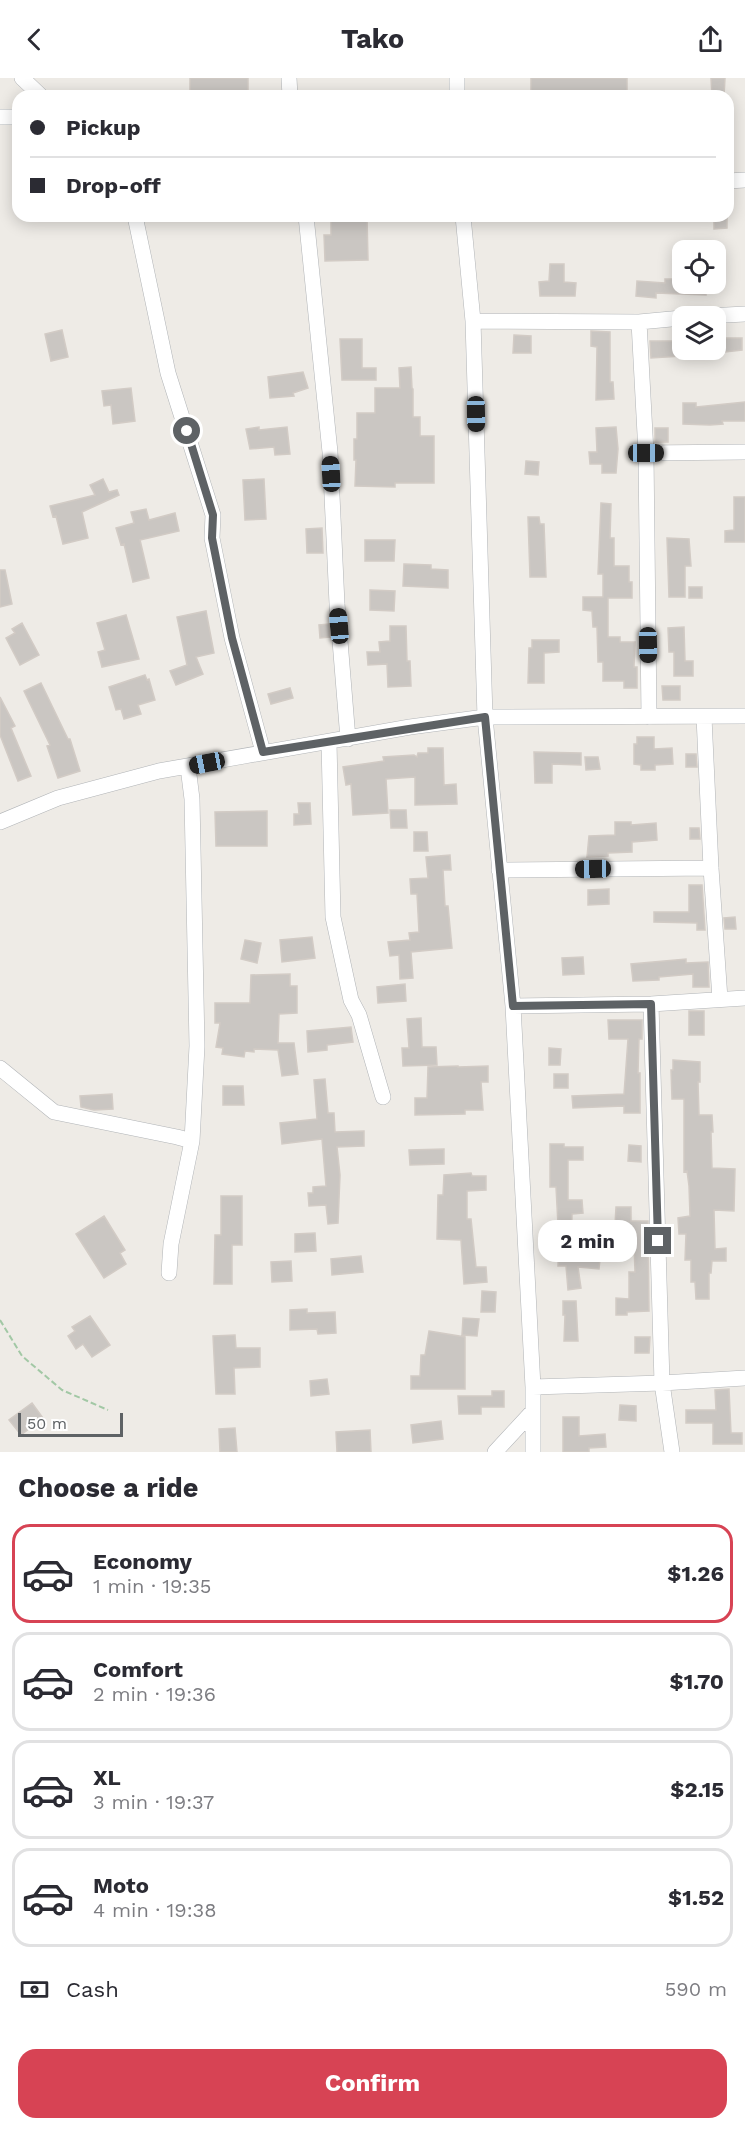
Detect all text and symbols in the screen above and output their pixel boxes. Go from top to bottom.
icon: back [18,23,51,56]
text: Tako [341,23,404,55]
icon: share [694,23,727,56]
text: Pickup [66,115,141,140]
text: Drop-off [66,173,161,198]
map controls [672,240,726,360]
button: locate [672,240,726,294]
button: layers [672,306,726,360]
car [467,396,485,432]
route start [173,417,200,444]
car [628,444,664,462]
car [321,456,341,492]
car [328,607,350,645]
car [639,627,657,663]
car [188,751,226,775]
car [575,860,611,878]
callout: 2 min [538,1220,637,1262]
route end [644,1227,671,1254]
text: 2 min [560,1229,615,1253]
scale bar [18,1410,123,1438]
text: 50 m [27,1414,67,1433]
text: Choose a ride [18,1472,198,1504]
icon: car [21,1547,75,1601]
text: Economy [93,1549,192,1574]
text: $1.26 [667,1561,724,1586]
text: 1 min · 19:35 [93,1574,212,1598]
icon: car [21,1655,75,1709]
text: Comfort [93,1657,183,1682]
text: $1.70 [670,1669,724,1694]
text: 2 min · 19:36 [93,1682,216,1706]
icon: car [21,1763,75,1817]
text: XL [93,1765,121,1790]
text: $2.15 [670,1777,724,1802]
text: 3 min · 19:37 [93,1790,214,1814]
icon: car [21,1871,75,1925]
text: Moto [93,1873,149,1898]
text: $1.52 [668,1885,724,1910]
text: 4 min · 19:38 [93,1898,217,1922]
icon: cash [18,1973,51,2006]
text: Cash [66,1977,119,2002]
text: 590 m [665,1977,727,2001]
button: Confirm [18,2049,727,2118]

